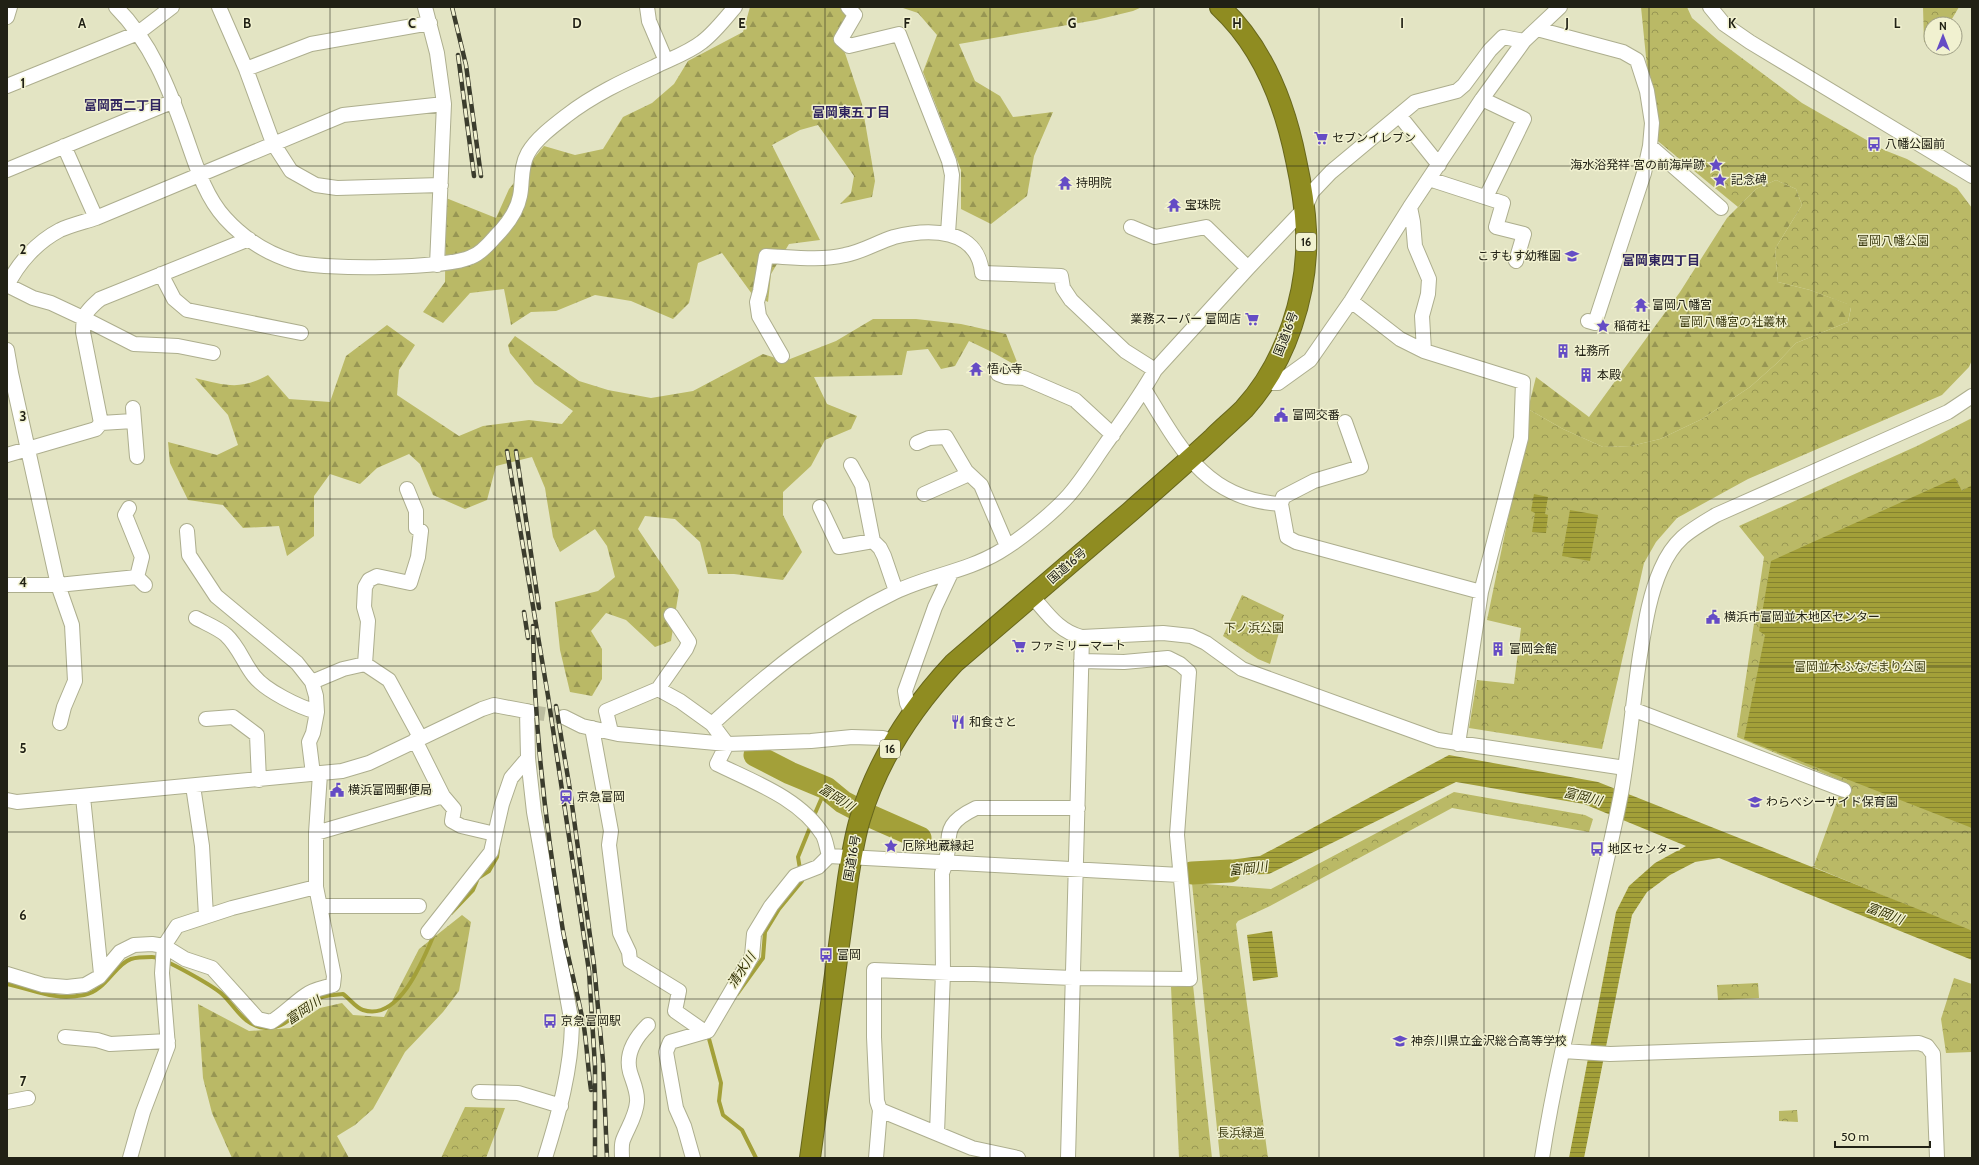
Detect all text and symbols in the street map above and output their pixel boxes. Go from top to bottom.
text: A [78,15,87,31]
text: B [243,15,251,31]
text: C [408,15,416,31]
text: D [572,15,582,31]
text: E [738,15,746,31]
text: F [904,15,911,31]
text: G [1068,15,1077,31]
text: H [1232,15,1242,31]
text: I [1400,15,1404,31]
text: J [1564,15,1569,31]
text: K [1728,15,1737,31]
text: L [1894,15,1901,31]
north arrow [1923,16,1963,56]
text: N [1939,19,1947,33]
text: 1 [21,75,25,91]
district label: 富岡西二丁目 [84,97,162,113]
district label: 富岡東五丁目 [812,104,890,120]
supermarket icon: セブンイレブン [1313,130,1329,146]
place label: セブンイレブン [1332,130,1416,145]
bus stop icon: 八幡公園前 [1866,136,1882,152]
place label: 八幡公園前 [1885,136,1945,151]
place label: 海水浴発祥 宮の前海岸跡 [1570,157,1705,172]
place icon: 海水浴発祥 宮の前海岸跡 [1708,157,1724,173]
place icon: 記念碑 [1712,172,1728,188]
place label: 記念碑 [1731,172,1767,187]
temple icon: 持明院 [1057,175,1073,191]
place label: 持明院 [1076,175,1112,190]
temple icon: 宝珠院 [1166,197,1182,213]
place label: 宝珠院 [1185,197,1221,212]
road number: 16 [1296,233,1316,251]
park label: 富岡八幡公園 [1857,233,1929,248]
text: 2 [20,241,27,257]
place label: こすもす幼稚園 [1477,248,1561,263]
school or university icon: こすもす幼稚園 [1564,248,1580,264]
district label: 富岡東四丁目 [1622,252,1700,268]
temple icon: 富岡八幡宮 [1633,297,1649,313]
place label: 富岡八幡宮 [1652,297,1712,312]
street label: 国道16号 [1270,309,1301,358]
place label: 業務スーパー 富岡店 [1130,311,1241,326]
supermarket icon: 業務スーパー 富岡店 [1244,311,1260,327]
park label: 富岡八幡宮の社叢林 [1679,314,1787,329]
place icon: 稲荷社 [1595,318,1611,334]
place label: 稲荷社 [1614,318,1650,333]
building icon: 社務所 [1555,343,1571,359]
place label: 社務所 [1574,343,1610,358]
temple icon: 悟心寺 [968,361,984,377]
place label: 悟心寺 [987,361,1023,376]
building icon: 本殿 [1578,367,1594,383]
place label: 本殿 [1597,367,1621,382]
public building icon: 富岡交番 [1273,407,1289,423]
place label: 富岡交番 [1292,407,1340,422]
text: 3 [19,408,27,424]
street label: 国道16号 [1044,545,1089,587]
text: 4 [19,574,27,590]
public building icon: 横浜市富岡並木地区センター [1705,609,1721,625]
place label: 横浜市富岡並木地区センター [1724,609,1880,624]
park label: 下ノ浜公園 [1224,620,1284,635]
supermarket icon: ファミリーマート [1011,638,1027,654]
place label: ファミリーマート [1030,638,1126,653]
building icon: 富岡会館 [1490,641,1506,657]
place label: 富岡会館 [1509,641,1557,656]
park label: 富岡並木ふなだまり公園 [1794,659,1926,674]
restaurant icon: 和食さと [950,714,966,730]
place label: 和食さと [969,714,1017,729]
text: 5 [20,740,27,756]
road number: 16 [880,740,900,758]
water label: 富岡川 [816,780,859,815]
public building icon: 横浜富岡郵便局 [329,782,345,798]
place label: 横浜富岡郵便局 [348,782,432,797]
water label: 富岡川 [1562,784,1606,809]
station icon: 京急富岡 [558,789,574,805]
place label: 京急富岡 [577,789,625,804]
school or university icon: わらべシーサイド保育園 [1747,794,1763,810]
place label: わらべシーサイド保育園 [1766,794,1898,809]
street label: 国道16号 [840,834,863,882]
place icon: 厄除地蔵縁起 [883,838,899,854]
place label: 厄除地蔵縁起 [902,838,974,853]
bus stop icon: 地区センター [1589,841,1605,857]
place label: 地区センター [1608,841,1680,856]
water label: 富岡川 [1228,857,1270,878]
water label: 富岡川 [1864,899,1908,928]
text: 6 [19,907,27,923]
bus stop icon: 富岡 [818,947,834,963]
place label: 富岡 [837,947,861,962]
water label: 清水川 [723,948,760,991]
water label: 富岡川 [282,991,325,1028]
bus stop icon: 京急富岡駅 [542,1013,558,1029]
place label: 京急富岡駅 [561,1013,621,1028]
school or university icon: 神奈川県立金沢総合高等学校 [1392,1033,1408,1049]
place label: 神奈川県立金沢総合高等学校 [1411,1033,1567,1048]
text: 7 [20,1073,27,1089]
scale bar [1835,1123,1930,1149]
park label: 長浜緑道 [1217,1125,1265,1140]
text: 50 m [1841,1129,1869,1144]

